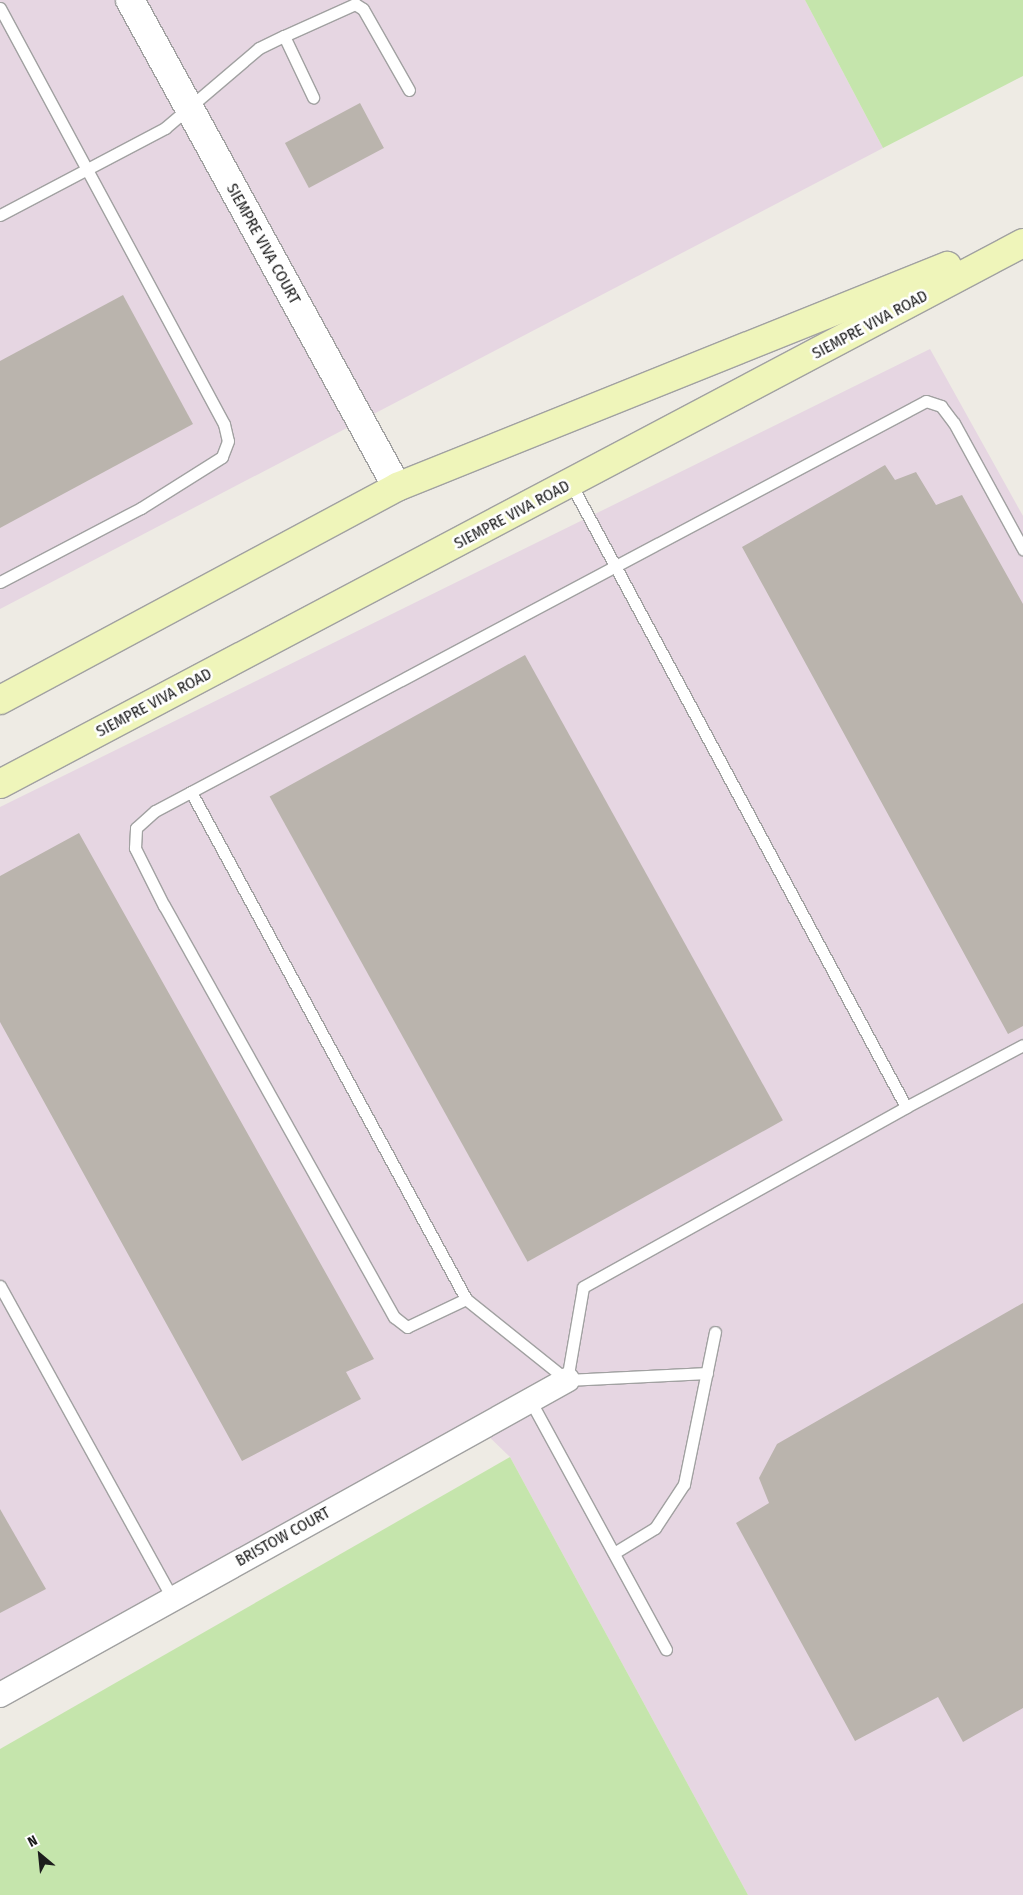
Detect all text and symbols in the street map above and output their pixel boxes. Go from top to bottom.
street label: SIEMPRE VIVA COURT [222,180,304,308]
street label: SIEMPRE VIVA ROAD [809,286,931,364]
street label: SIEMPRE VIVA ROAD [451,476,573,554]
street label: SIEMPRE VIVA ROAD [93,664,215,742]
street label: BRISTOW COURT [232,1503,334,1571]
north arrow [15,1830,65,1880]
text: N [25,1832,40,1851]

